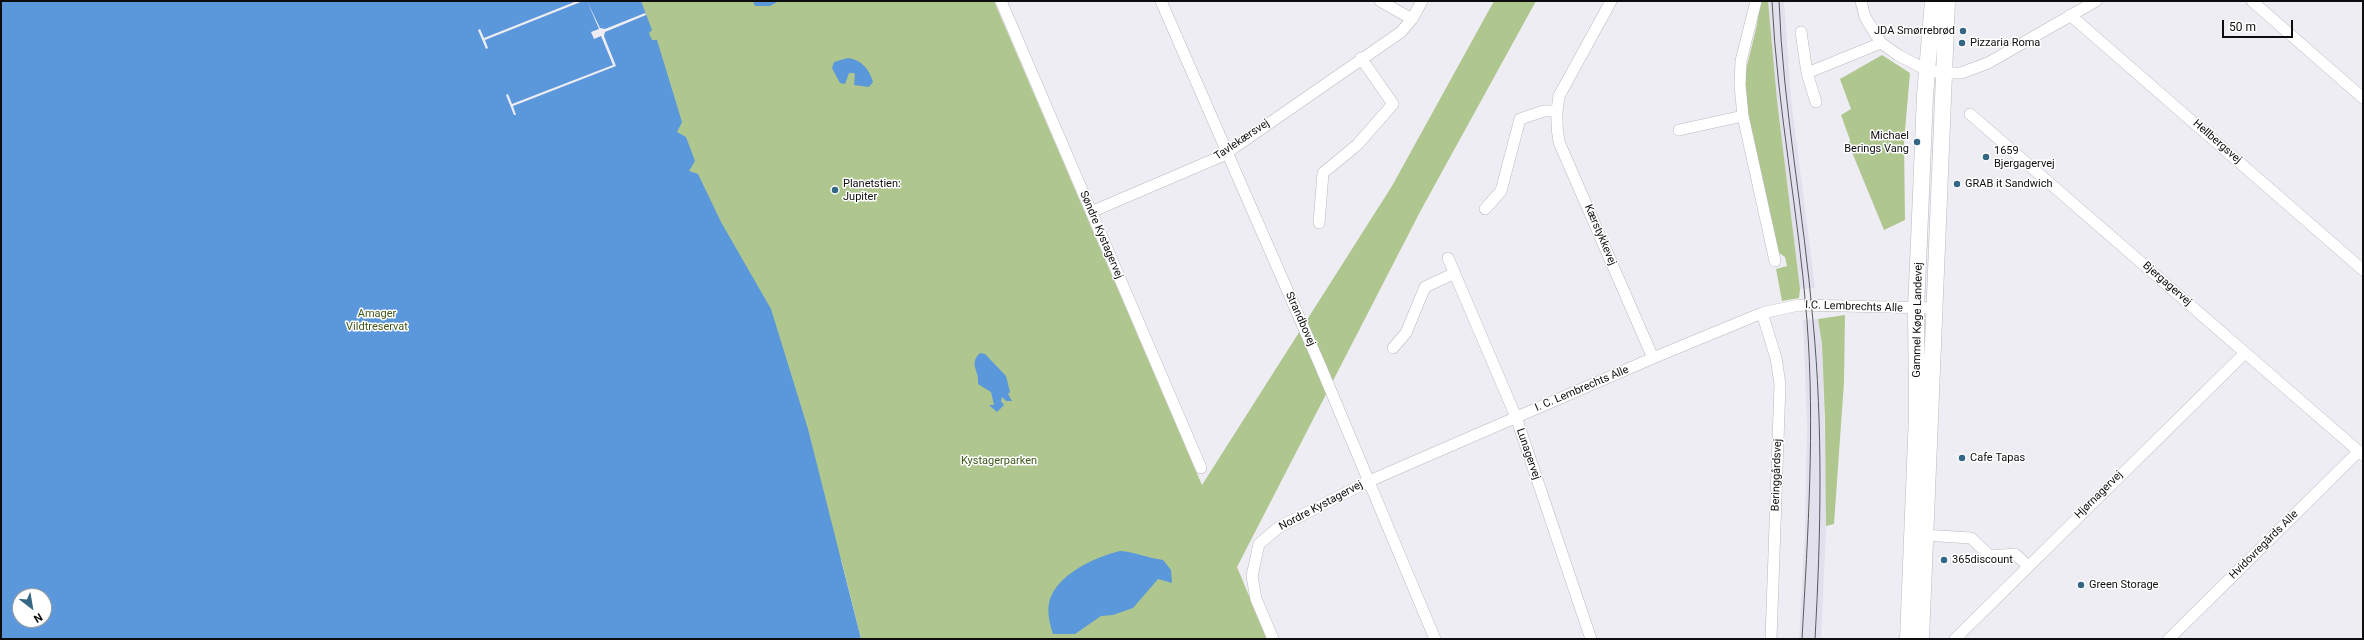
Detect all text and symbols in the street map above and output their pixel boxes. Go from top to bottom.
scale bar [2224,12,2295,38]
text: 50 m [2229,20,2256,34]
place label: JDA Smørrebrød [1874,24,1955,38]
marker: JDA Smørrebrød [1958,26,1968,36]
place label: Pizzaria Roma [1970,36,2040,50]
marker: Pizzaria Roma [1957,38,1967,48]
street label: Tavlekærsvej [1212,117,1272,163]
street label: Hellbergsvej [2190,117,2244,167]
place label: Michael Berings Vang [1844,129,1909,155]
marker: Michael Berings Vang [1912,137,1922,147]
place label: 1659 Bjergagervej [1994,144,2055,170]
marker: 1659 Bjergagervej [1981,152,1991,162]
place label: Planetstien: Jupiter [843,177,901,203]
place label: GRAB it Sandwich [1965,177,2053,191]
marker: GRAB it Sandwich [1952,179,1962,189]
marker: Planetstien: Jupiter [830,185,840,195]
street label: Søndre Kystagervej [1077,189,1125,281]
street label: Kærstykkevej [1581,203,1619,267]
street label: Bjergagervej [2140,259,2194,309]
street label: Gammel Køge Landevej [1910,262,1926,378]
street label: Strandbovej [1282,290,1318,348]
street label: I.C. Lembrechts Alle [1805,299,1903,315]
park label: Amager Vildtreservat [346,307,408,333]
street label: I. C. Lembrechts Alle [1533,363,1631,415]
street label: Lunagervej [1513,427,1543,481]
street label: Beringgårdsvej [1769,438,1785,512]
place label: Cafe Tapas [1970,451,2025,465]
marker: Cafe Tapas [1957,453,1967,463]
park label: Kystagerparken [961,454,1037,468]
street label: Hjørnagervej [2072,468,2126,522]
street label: Nordre Kystagervej [1277,478,1365,534]
street label: Hvidovregårds Alle [2227,508,2301,582]
place label: 365discount [1952,553,2013,567]
marker: 365discount [1939,555,1949,565]
place label: Green Storage [2089,578,2158,592]
marker: Green Storage [2076,580,2086,590]
north arrow [12,588,52,628]
text: N [31,610,45,625]

